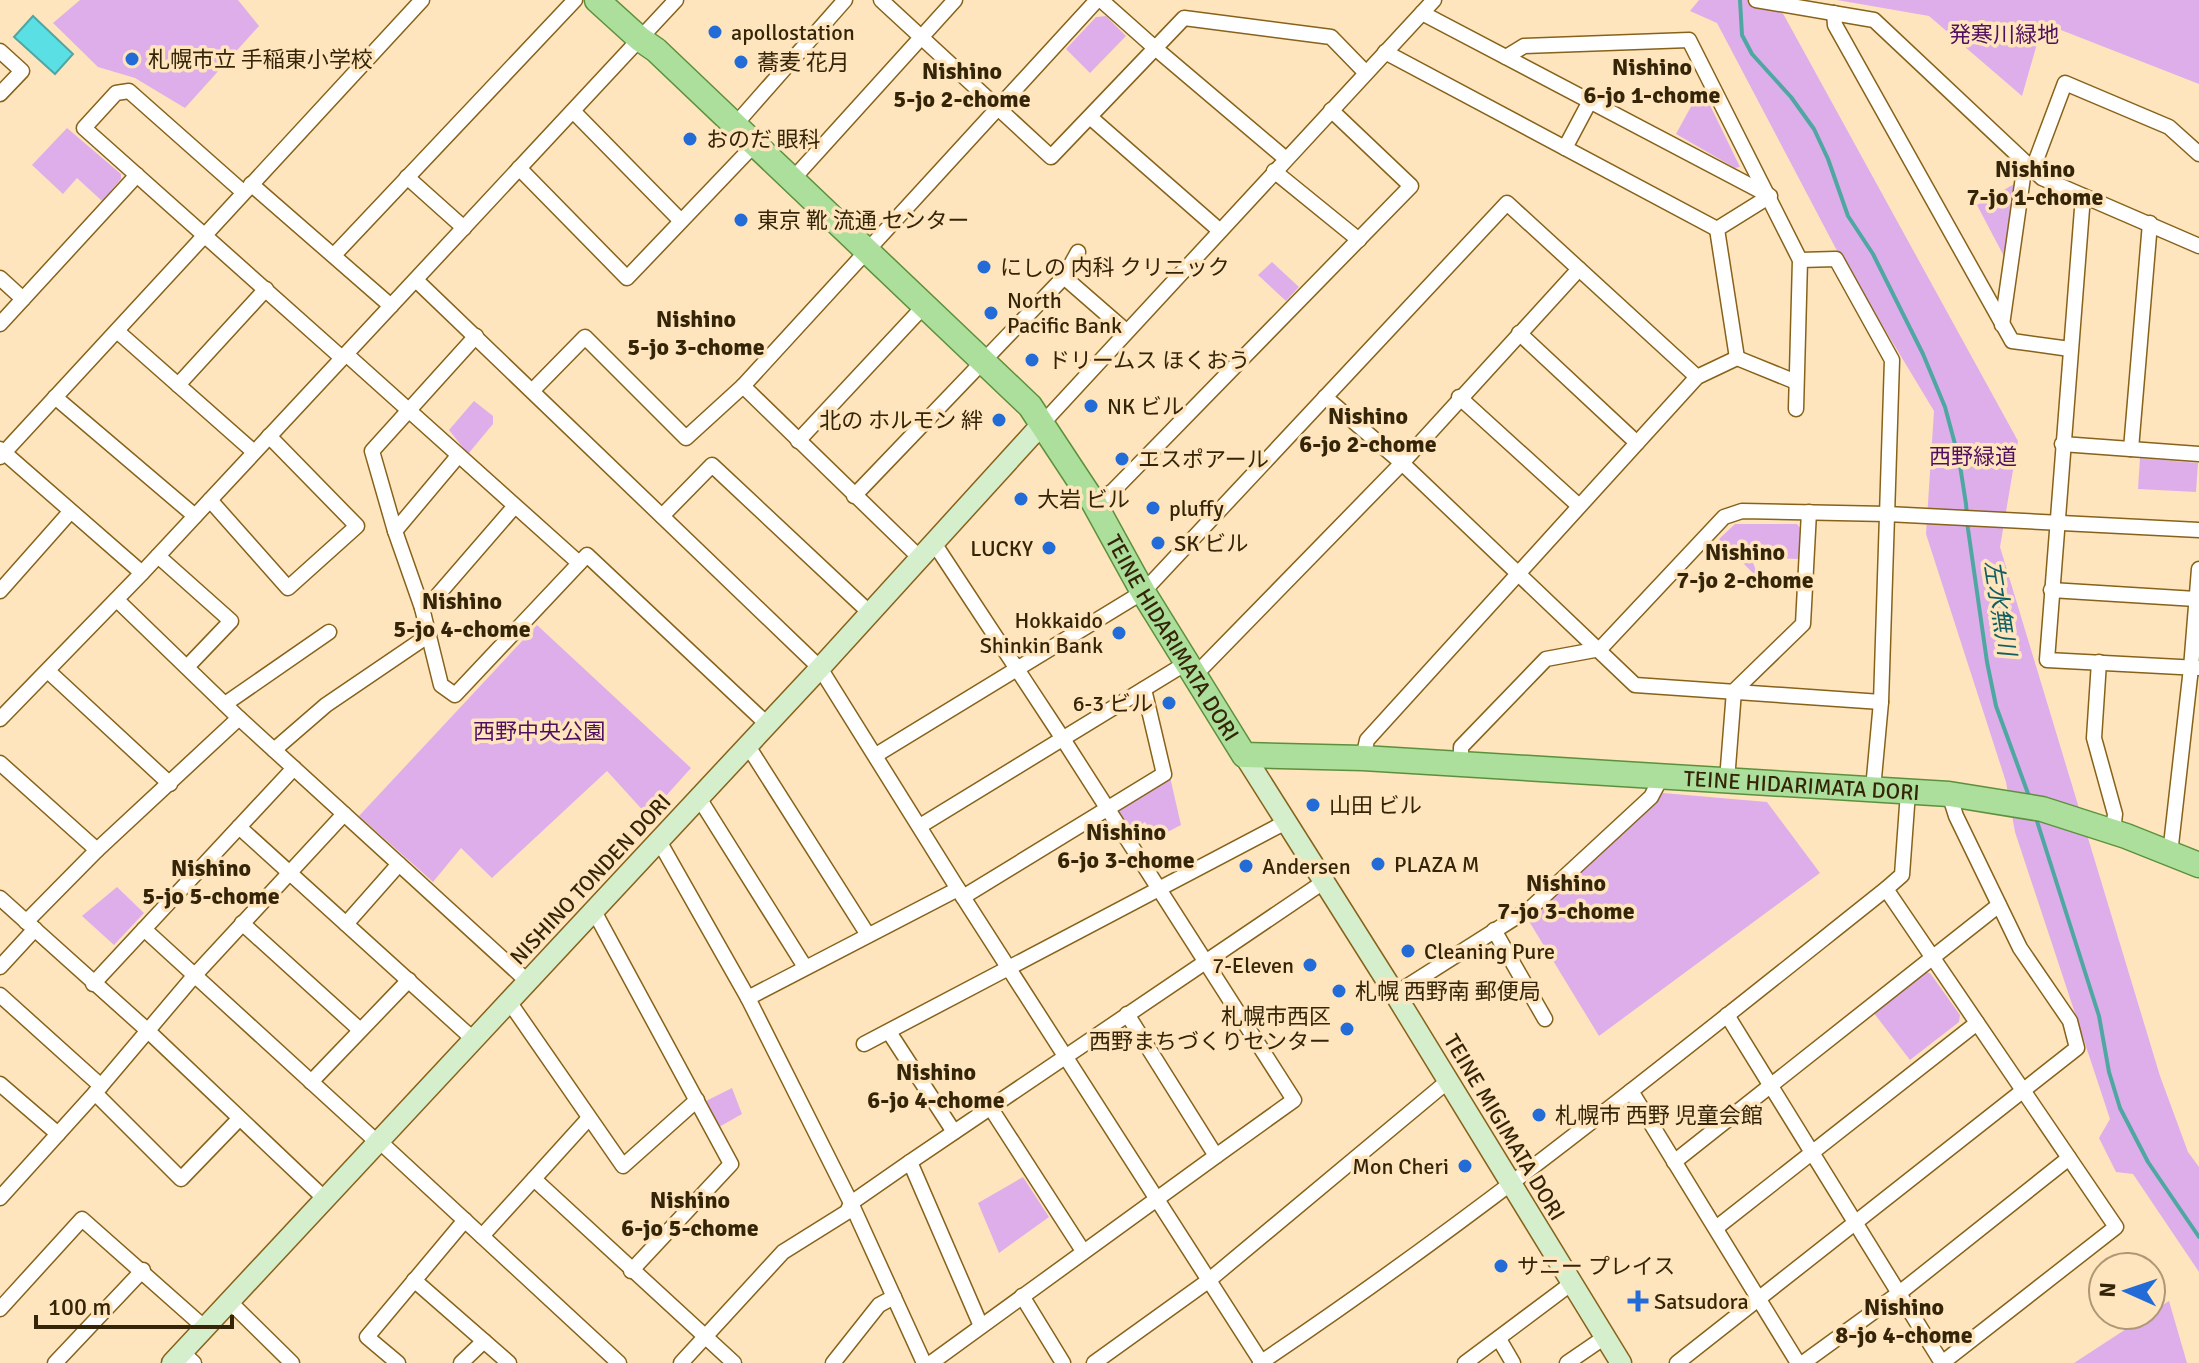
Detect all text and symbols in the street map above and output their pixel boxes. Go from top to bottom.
place label: apollostation [731,19,855,46]
park label: 発寒川緑地 [1949,21,2059,48]
marker: apollostation [706,23,724,41]
place label: 札幌市立 手稲東小学校 [148,46,373,73]
place label: 蕎麦 花月 [757,49,850,76]
marker: 札幌市立 手稲東小学校 [123,50,141,68]
district label: Nishino 6-jo 1-chome [1584,52,1720,110]
marker: 蕎麦 花月 [732,53,750,71]
district label: Nishino 5-jo 2-chome [893,56,1031,114]
place label: おのだ 眼科 [706,126,821,153]
marker: おのだ 眼科 [681,130,699,148]
district label: Nishino 7-jo 1-chome [1967,154,2103,212]
place label: 東京 靴 流通 センター [757,207,970,234]
marker: 東京 靴 流通 センター [732,211,750,229]
place label: にしの 内科 クリニック [1000,254,1230,281]
marker: にしの 内科 クリニック [975,258,993,276]
place label: North Pacific Bank [1007,287,1122,339]
district label: Nishino 5-jo 3-chome [627,304,765,362]
marker: North Pacific Bank [982,304,1000,322]
place label: ドリームス ほくおう [1048,347,1250,374]
marker: ドリームス ほくおう [1023,351,1041,369]
place label: NK ビル [1107,393,1184,420]
marker: NK ビル [1082,397,1100,415]
district label: Nishino 6-jo 2-chome [1299,401,1437,459]
place label: 北の ホルモン 絆 [819,407,983,434]
marker: 北の ホルモン 絆 [990,411,1008,429]
park label: 西野緑道 [1929,443,2017,470]
place label: エスポアール [1138,446,1269,473]
marker: エスポアール [1113,450,1131,468]
place label: 大岩 ビル [1037,486,1130,513]
marker: 大岩 ビル [1012,490,1030,508]
place label: pluffy [1169,495,1225,522]
marker: pluffy [1144,499,1162,517]
street label: TEINE HIDARIMATA DORI [1100,530,1245,746]
place label: SK ビル [1174,530,1248,557]
marker: SK ビル [1149,534,1167,552]
place label: LUCKY [970,535,1033,562]
district label: Nishino 7-jo 2-chome [1676,537,1814,595]
marker: LUCKY [1040,539,1058,557]
water label: 左水無川 [1978,558,2023,661]
district label: Nishino 5-jo 4-chome [393,586,531,644]
place label: Hokkaido Shinkin Bank [980,607,1103,659]
marker: Hokkaido Shinkin Bank [1110,624,1128,642]
place label: 6-3 ビル [1073,690,1153,717]
marker: 6-3 ビル [1160,694,1178,712]
park label: 西野中央公園 [473,718,605,745]
street label: TEINE HIDARIMATA DORI [1683,765,1921,806]
street label: NISHINO TONDEN DORI [504,788,677,970]
place label: 山田 ビル [1329,792,1422,819]
marker: 山田 ビル [1304,796,1322,814]
district label: Nishino 6-jo 3-chome [1057,817,1195,875]
place label: PLAZA M [1394,851,1480,878]
district label: Nishino 5-jo 5-chome [142,853,280,911]
place label: Andersen [1262,853,1351,880]
marker: PLAZA M [1369,855,1387,873]
marker: Andersen [1237,857,1255,875]
district label: Nishino 7-jo 3-chome [1497,868,1635,926]
place label: Cleaning Pure [1424,938,1555,965]
marker: Cleaning Pure [1399,942,1417,960]
place label: 7-Eleven [1212,952,1294,979]
marker: 7-Eleven [1301,956,1319,974]
place label: 札幌 西野南 郵便局 [1355,978,1541,1005]
marker: 札幌 西野南 郵便局 [1330,982,1348,1000]
place label: 札幌市西区 西野まちづくりセンター [1089,1003,1331,1055]
marker: 札幌市西区 西野まちづくりセンター [1338,1020,1356,1038]
street label: TEINE MIGIMATA DORI [1438,1029,1571,1225]
district label: Nishino 6-jo 4-chome [867,1057,1005,1115]
place label: 札幌市 西野 児童会館 [1555,1102,1763,1129]
marker: 札幌市 西野 児童会館 [1530,1106,1548,1124]
place label: Mon Cheri [1352,1153,1449,1180]
marker: Mon Cheri [1456,1157,1474,1175]
district label: Nishino 6-jo 5-chome [621,1185,759,1243]
north arrow [2087,1251,2167,1331]
place label: サニー プレイス [1517,1253,1675,1280]
marker: サニー プレイス [1492,1257,1510,1275]
scale bar [36,1279,232,1329]
text: N [2094,1282,2121,1298]
place label: Satsudora [1654,1288,1749,1315]
text: 100 m [48,1292,111,1322]
marker: Satsudora [1629,1292,1647,1310]
district label: Nishino 8-jo 4-chome [1835,1292,1973,1350]

